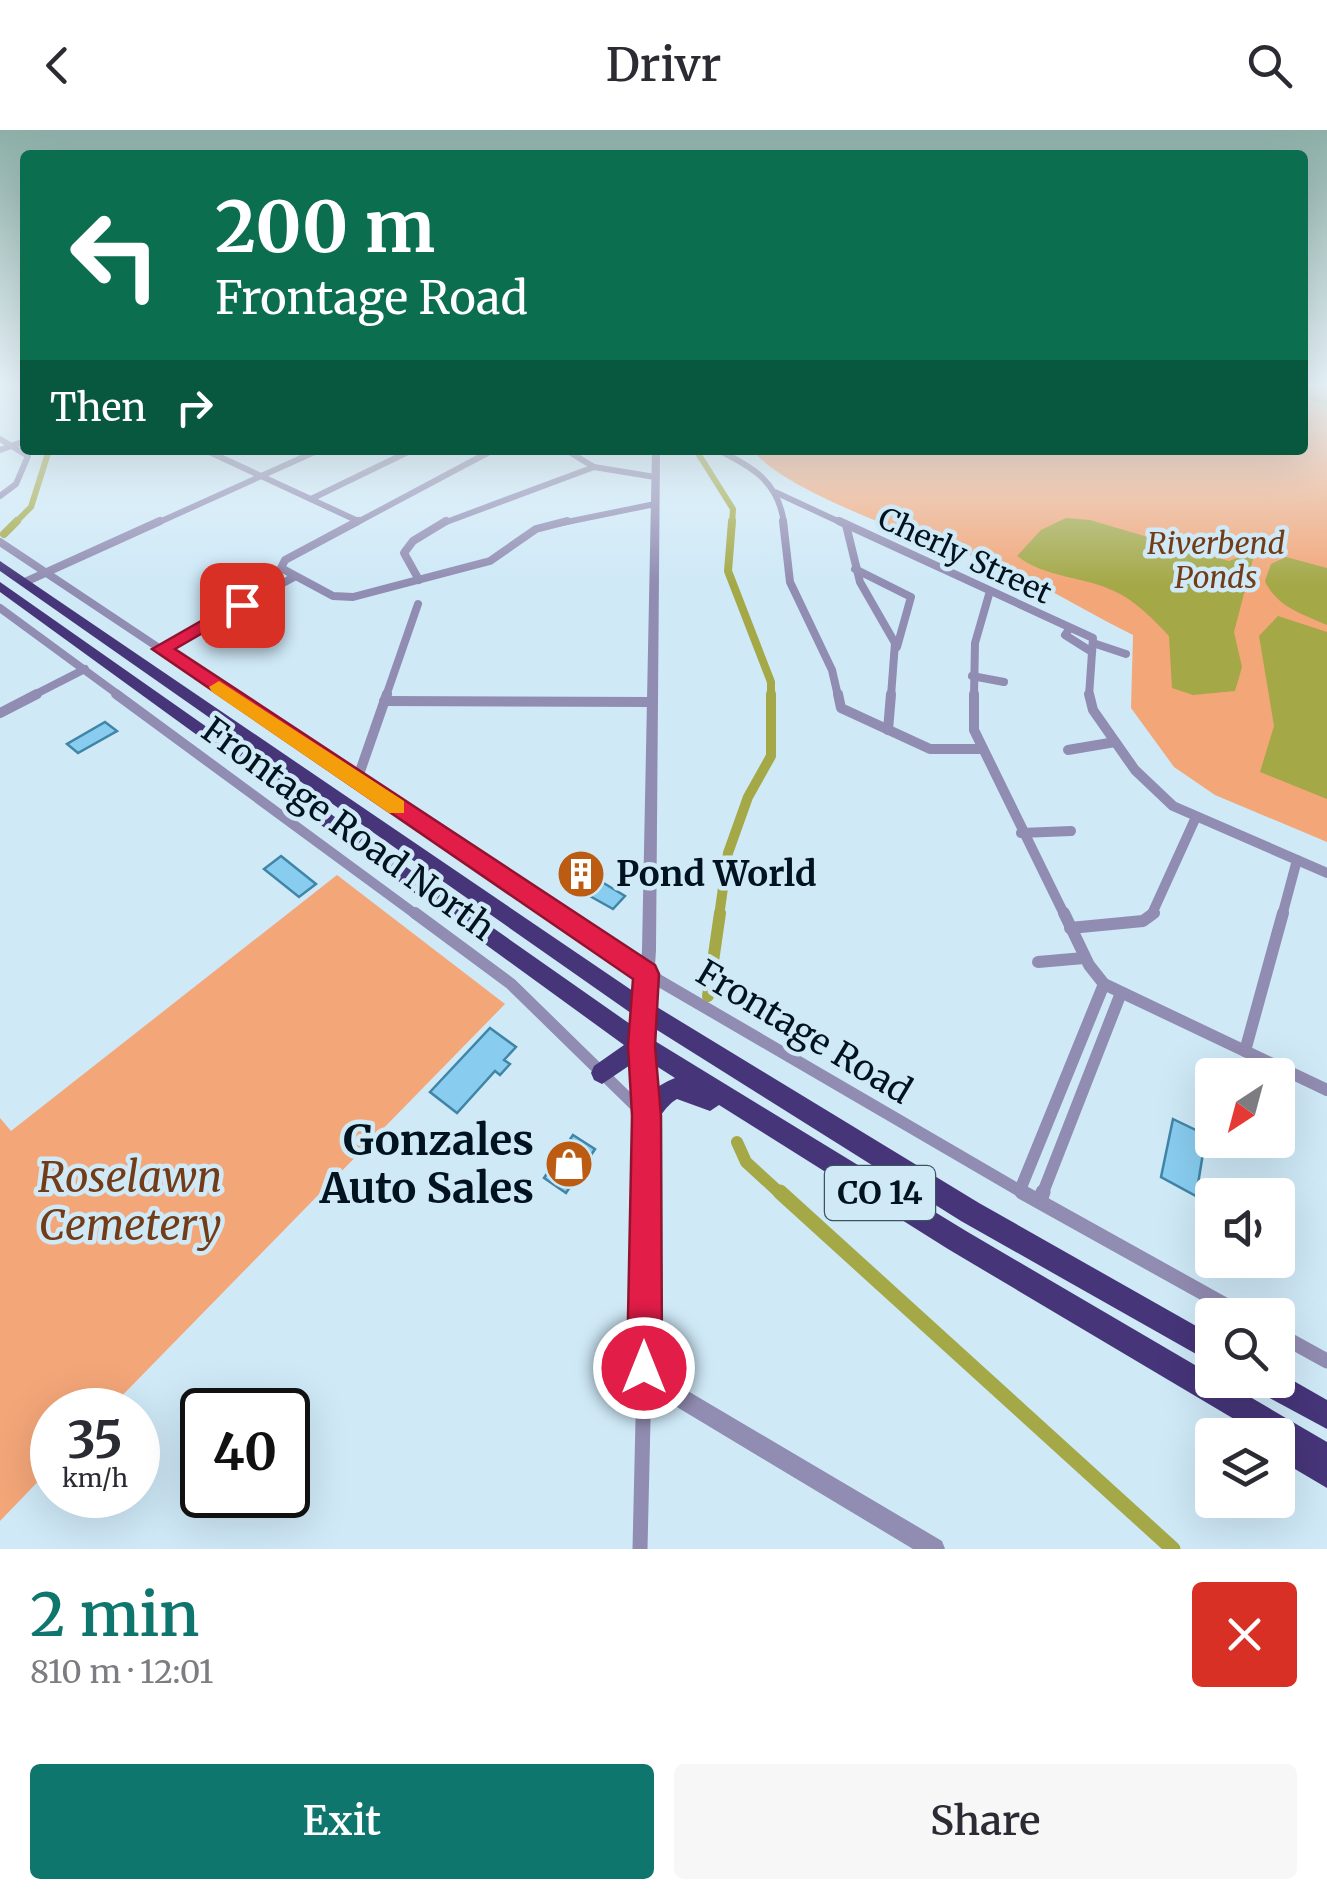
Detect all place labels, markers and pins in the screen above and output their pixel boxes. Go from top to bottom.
pin [200,563,285,648]
building icon: Pond World [555,848,607,900]
place label: Pond World [616,852,817,896]
place label: Gonzales Auto Sales [319,1114,534,1214]
shop icon: Gonzales Auto Sales [543,1138,595,1190]

